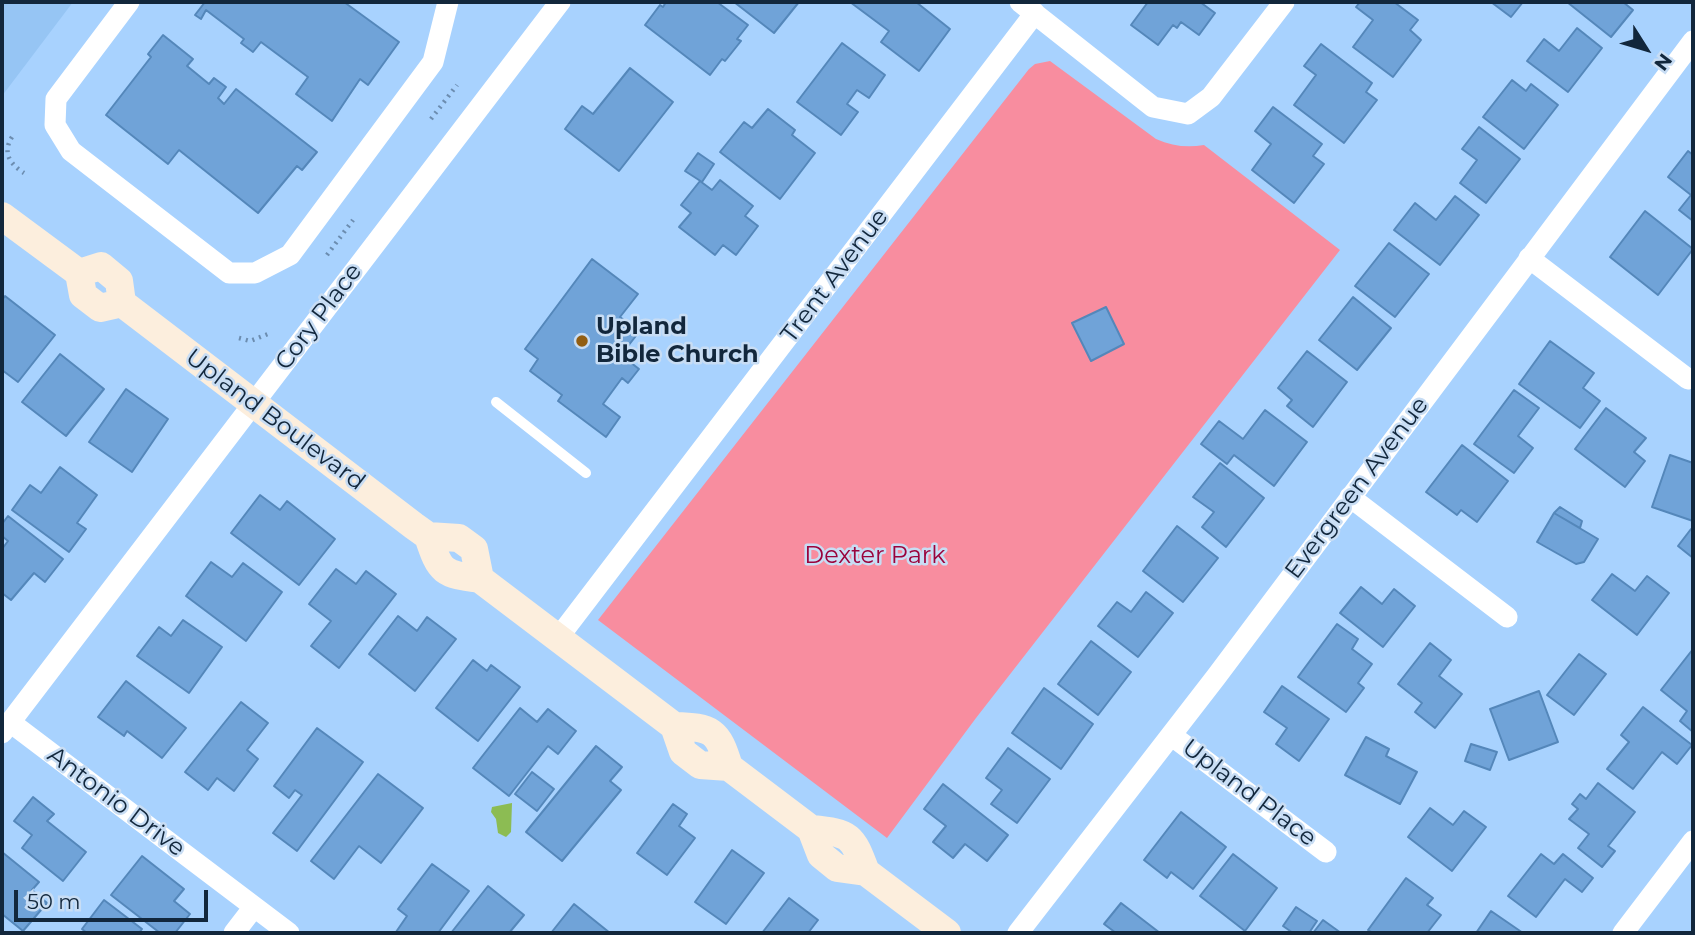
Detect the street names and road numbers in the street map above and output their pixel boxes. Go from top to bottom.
street label: Trent Avenue [775,203,895,349]
street label: Cory Place [270,258,368,376]
street label: Upland Boulevard [180,343,370,497]
street label: Evergreen Avenue [1279,391,1435,585]
street label: Upland Place [1176,733,1322,853]
street label: Antonio Drive [42,741,190,863]

